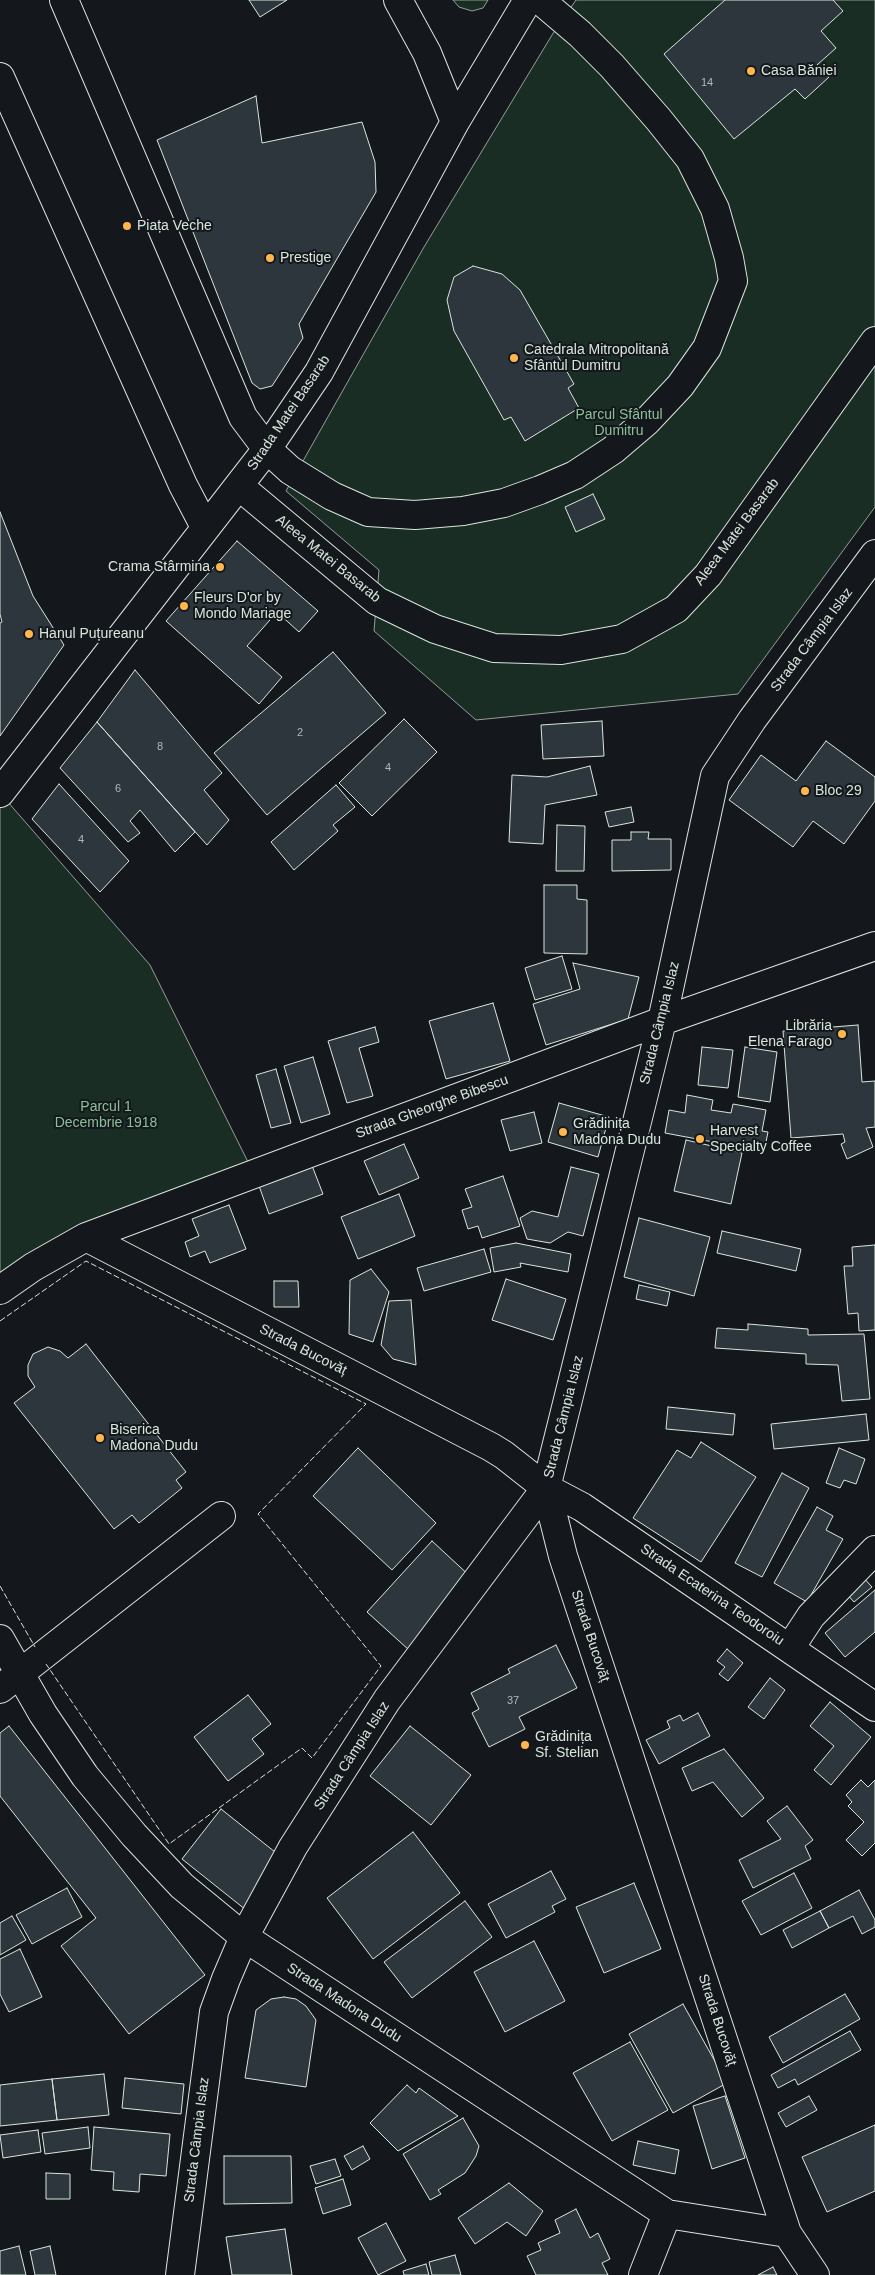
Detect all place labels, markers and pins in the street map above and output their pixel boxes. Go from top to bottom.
place label: Casa Băniei [761,63,836,79]
marker: Casa Băniei [745,65,757,77]
place label: Piața Veche [137,218,212,234]
marker: Piața Veche [121,220,133,232]
place label: Prestige [280,250,331,266]
marker: Prestige [264,252,276,264]
place label: Catedrala Mitropolitană Sfântul Dumitru [524,342,669,374]
marker: Catedrala Mitropolitană Sfântul Dumitru [508,352,520,364]
place label: Crama Stârmina [108,559,210,575]
marker: Crama Stârmina [214,561,226,573]
place label: Fleurs D'or by Mondo Mariage [194,590,291,622]
marker: Fleurs D'or by Mondo Mariage [178,600,190,612]
place label: Hanul Puțureanu [39,626,144,642]
marker: Hanul Puțureanu [23,628,35,640]
place label: Bloc 29 [815,783,862,799]
marker: Bloc 29 [799,785,811,797]
place label: Librăria Elena Farago [748,1018,832,1050]
marker: Librăria Elena Farago [836,1028,848,1040]
place label: Grădinița Madona Dudu [573,1116,661,1148]
place label: Harvest Specialty Coffee [710,1123,812,1156]
marker: Grădinița Madona Dudu [557,1126,569,1138]
marker: Harvest Specialty Coffee [694,1133,706,1145]
place label: Biserica Madona Dudu [110,1422,198,1454]
marker: Biserica Madona Dudu [94,1432,106,1444]
place label: Grădinița Sf. Stelian [535,1729,599,1761]
marker: Grădinița Sf. Stelian [519,1739,531,1751]

